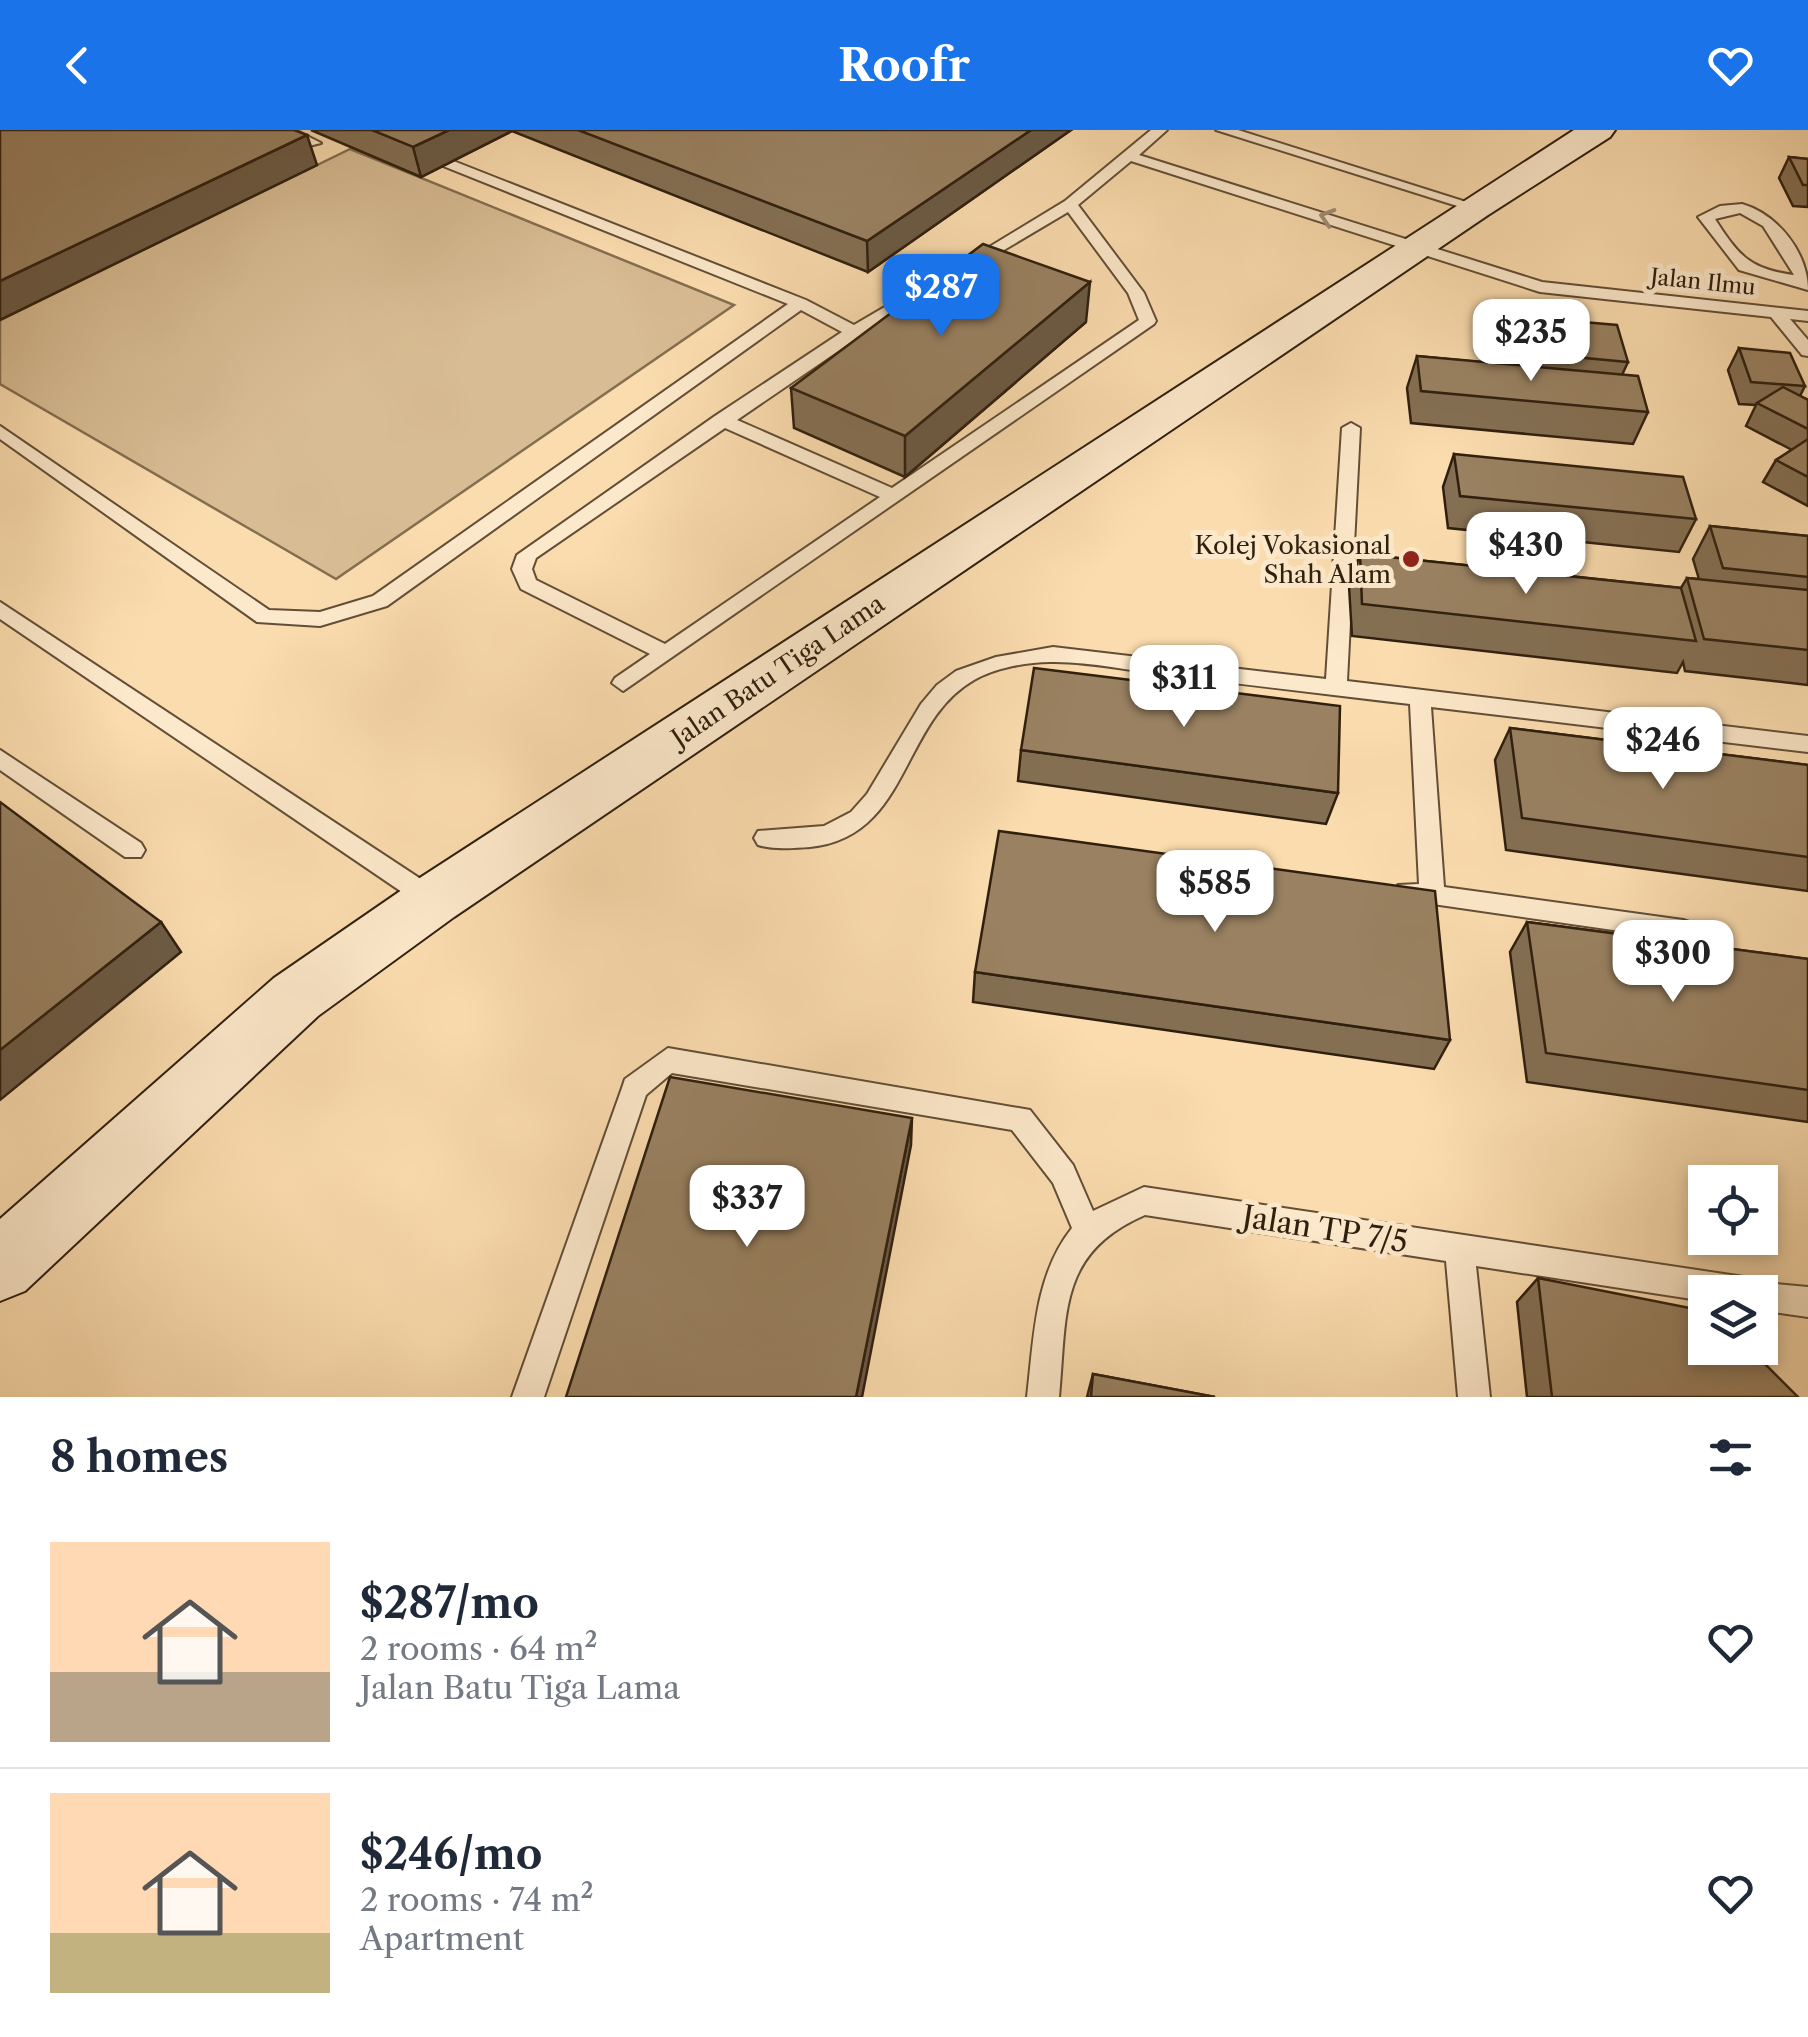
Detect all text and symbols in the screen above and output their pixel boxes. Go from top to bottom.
text: Roofr [838,37,970,93]
icon: back [50,38,105,93]
icon: heart [1703,38,1758,93]
one-way arrow [1319,208,1336,229]
pin: $287 [882,254,1000,339]
street label: Jalan Ilmu [1646,263,1757,301]
text: $287 [904,267,978,306]
pin: $235 [1472,299,1590,384]
text: $235 [1495,312,1567,351]
pin: $430 [1467,512,1585,597]
text: $430 [1488,525,1564,564]
place label: Kolej Vokasional Shah Alam [1194,530,1391,590]
marker: Kolej Vokasional Shah Alam [1400,548,1422,570]
street label: Jalan Batu Tiga Lama [662,588,891,756]
pin: $311 [1125,645,1243,730]
text: $311 [1152,658,1216,697]
pin: $246 [1604,707,1722,792]
text: $246 [1626,720,1700,759]
pin: $585 [1156,850,1274,935]
text: $585 [1179,863,1251,902]
pin: $300 [1614,920,1732,1005]
text: $300 [1635,933,1711,972]
pin: $337 [688,1165,806,1250]
map controls [1688,1165,1778,1365]
button: locate [1688,1165,1778,1255]
text: $337 [712,1178,782,1217]
street label: Jalan TP 7/5 [1236,1197,1410,1260]
button: layers [1688,1275,1778,1365]
icon: filters [1703,1430,1758,1485]
text: 8 homes [50,1431,228,1483]
text: $287/mo [360,1577,539,1629]
icon: home [130,1582,250,1702]
icon: heart [1703,1615,1758,1670]
text: 2 rooms · 64 m² [360,1629,598,1668]
text: Jalan Batu Tiga Lama [360,1668,680,1707]
text: $246/mo [360,1828,543,1880]
icon: home [130,1833,250,1953]
icon: heart [1703,1866,1758,1921]
text: 2 rooms · 74 m² [360,1880,594,1919]
text: Apartment [360,1919,524,1958]

